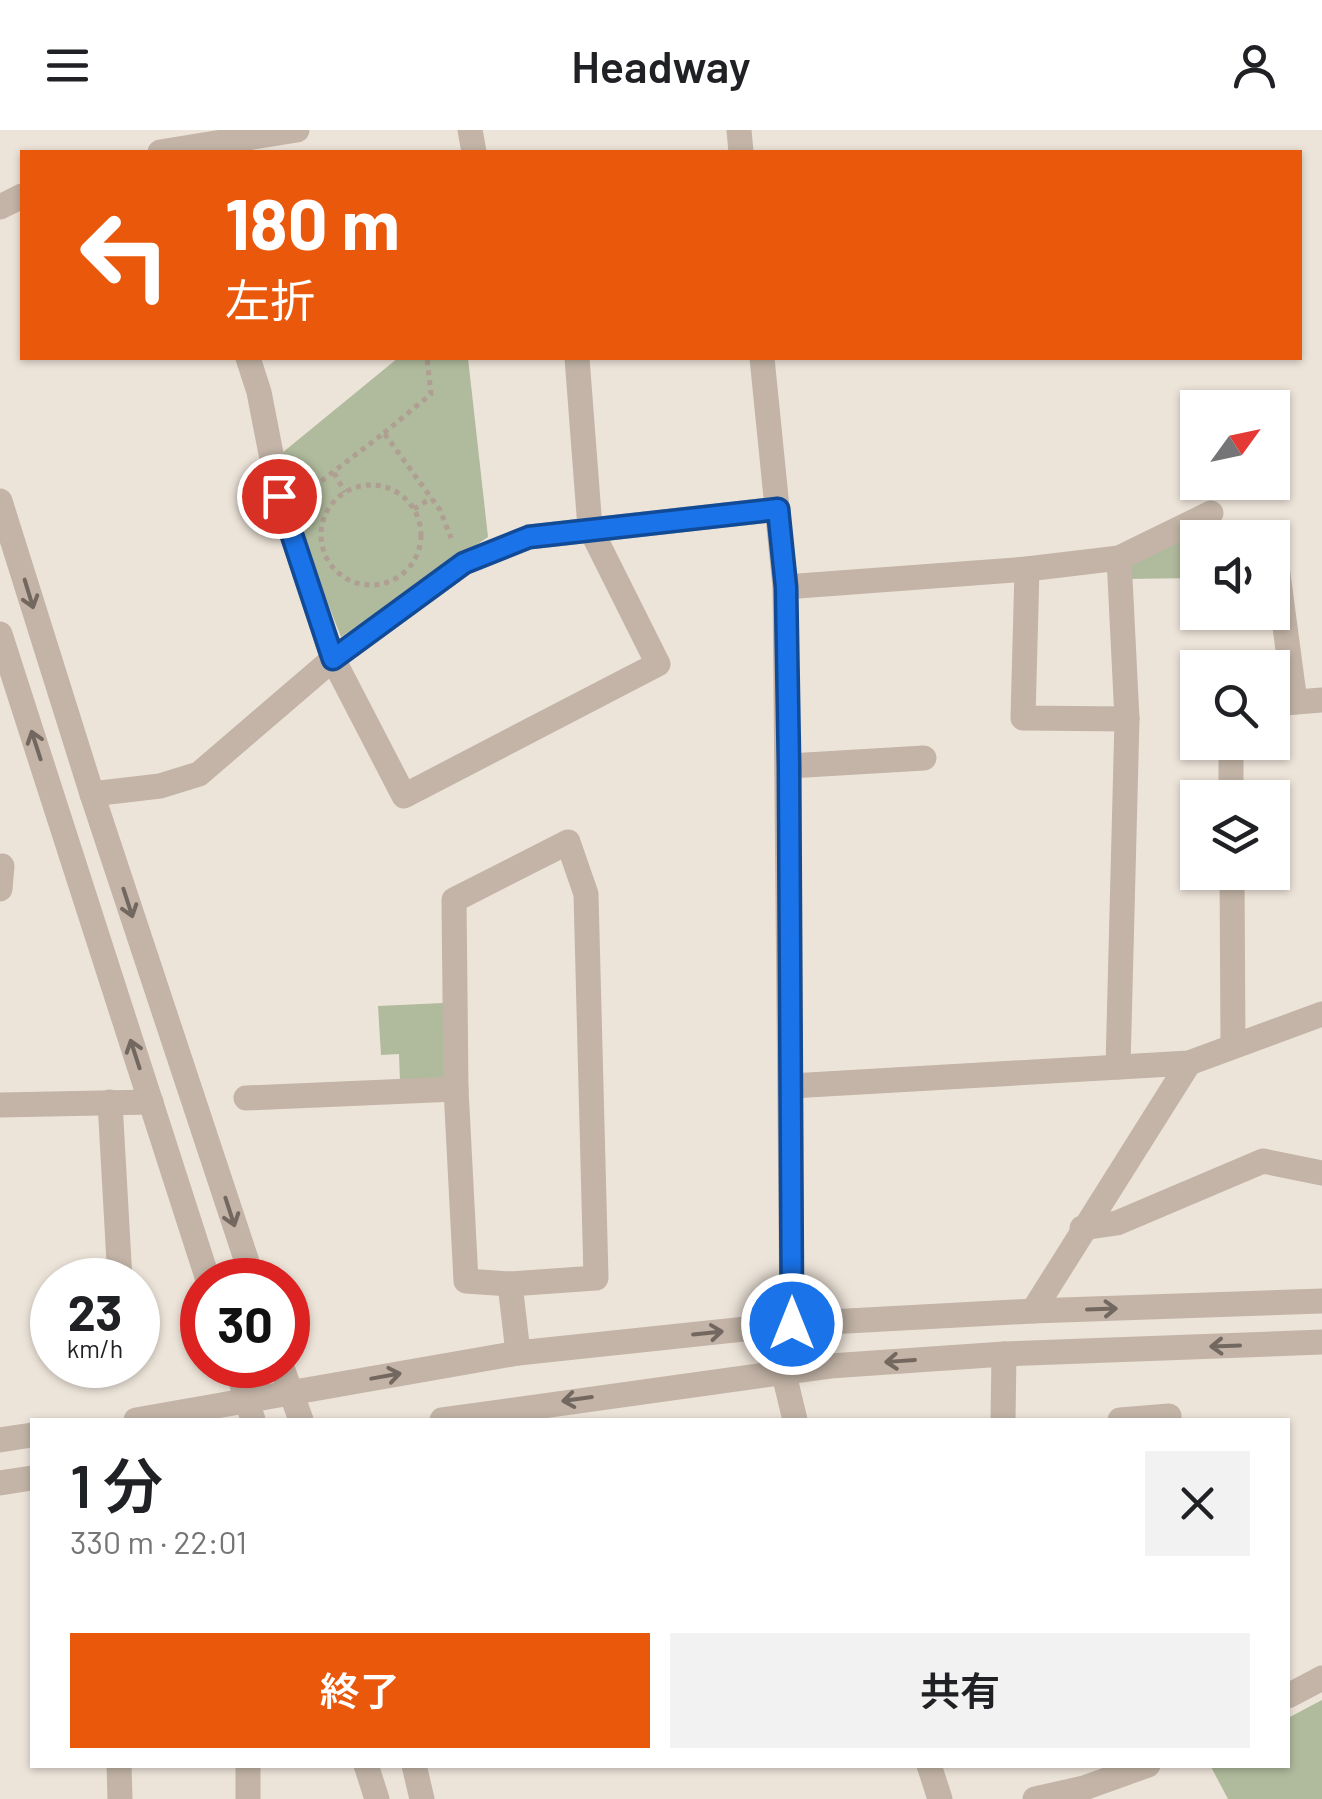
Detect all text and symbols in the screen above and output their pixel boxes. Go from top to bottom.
icon: menu [40,38,95,93]
text: Headway [571,38,751,92]
icon: person [1227,38,1282,93]
text: 180 m [225,180,400,264]
icon: left [60,190,190,320]
text: 左折 [225,272,315,326]
north arrow [1180,390,1290,500]
map controls [1180,390,1290,890]
pin [237,454,322,539]
icon: arrive [252,469,307,524]
button: sound [1180,520,1290,630]
one-way arrow [21,577,39,609]
button: search [1180,650,1290,760]
one-way arrow [25,729,43,761]
button: layers [1180,780,1290,890]
one-way arrow [120,887,138,919]
one-way arrow [125,1039,143,1070]
one-way arrow [223,1195,241,1227]
speed limit sign: 30 [180,1258,310,1388]
position arrow [740,1272,844,1376]
text: 23 [68,1281,122,1341]
one-way arrow [1086,1299,1118,1318]
one-way arrow [692,1323,724,1342]
text: km/h [67,1333,123,1363]
one-way arrow [1209,1336,1241,1355]
one-way arrow [884,1352,917,1371]
one-way arrow [369,1366,402,1385]
one-way arrow [562,1391,594,1409]
text: 1 分 [70,1448,163,1520]
button: close [1145,1451,1250,1556]
text: 330 m · 22:01 [70,1522,247,1560]
button: 終了 [70,1633,650,1748]
button: 共有 [670,1633,1250,1748]

